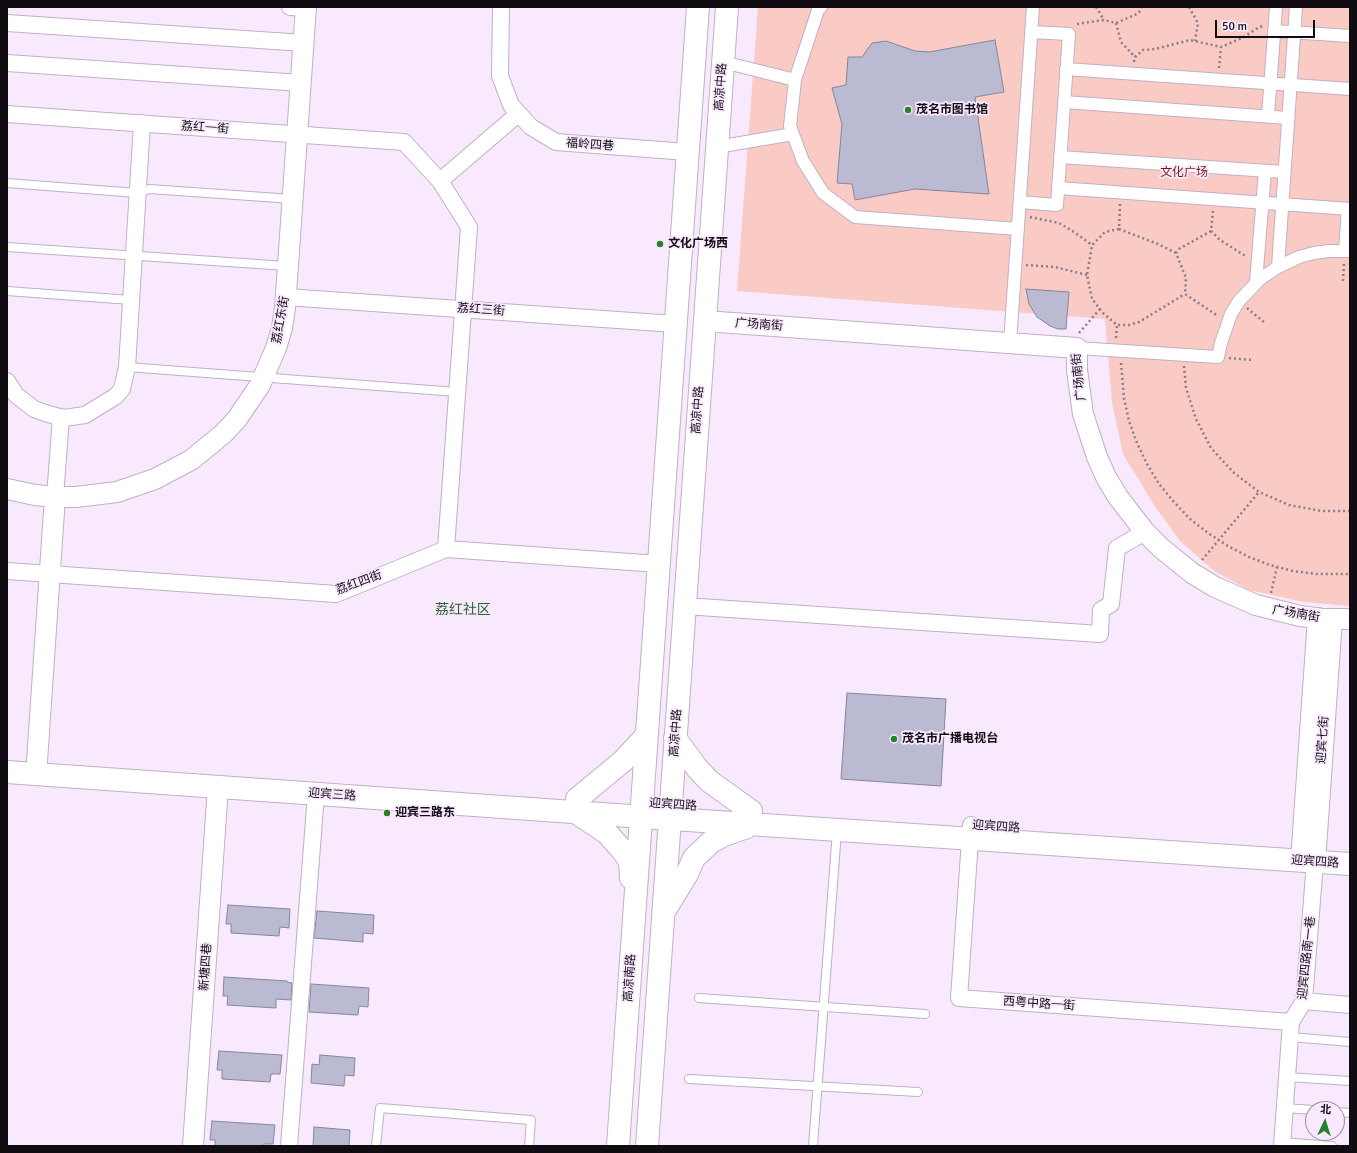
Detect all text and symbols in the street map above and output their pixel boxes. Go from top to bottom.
scale bar [1217,12,1317,38]
text: 50 m [1222,19,1247,34]
street label: 高凉中路 [712,63,730,111]
place label: 茂名市图书馆 [916,103,988,117]
marker: 茂名市图书馆 [903,105,913,115]
street label: 荔红一街 [181,119,229,137]
street label: 福岭四巷 [566,136,614,154]
park label: 文化广场 [1160,166,1208,180]
place label: 文化广场西 [668,237,728,251]
marker: 文化广场西 [655,239,665,249]
street label: 荔红东街 [270,295,292,345]
street label: 荔红三街 [457,301,505,319]
street label: 广场南街 [735,316,783,334]
street label: 广场南街 [1069,352,1089,402]
street label: 高凉中路 [689,386,707,434]
street label: 荔红四街 [334,568,384,598]
district label: 荔红社区 [435,602,491,618]
street label: 广场南街 [1271,603,1321,625]
street label: 高凉中路 [667,709,685,757]
street label: 迎宾七街 [1314,716,1332,764]
place label: 茂名市广播电视台 [902,732,998,746]
marker: 茂名市广播电视台 [889,734,899,744]
street label: 迎宾三路 [308,786,356,804]
street label: 迎宾四路 [649,796,697,814]
place label: 迎宾三路东 [395,806,455,820]
marker: 迎宾三路东 [382,808,392,818]
street label: 迎宾四路 [972,818,1020,836]
street label: 迎宾四路 [1291,853,1339,871]
street label: 迎宾四路南一巷 [1295,915,1319,1001]
street label: 新塘四巷 [197,943,215,991]
street label: 高凉南路 [621,954,639,1002]
street label: 西粤中路一街 [1003,994,1075,1014]
north arrow [1305,1101,1345,1141]
text: 北 [1320,1103,1332,1116]

